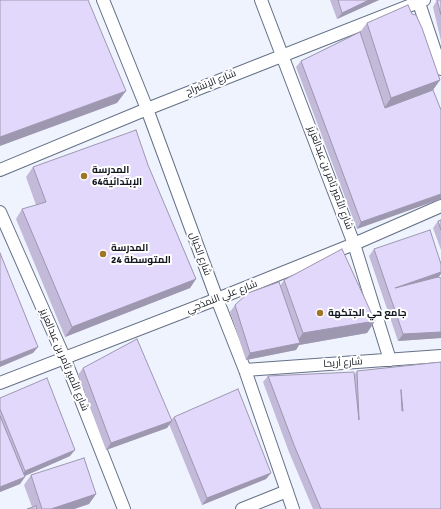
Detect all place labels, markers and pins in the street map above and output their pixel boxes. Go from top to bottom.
place label: المدرسة الإبتدائية64 [92,164,142,188]
marker: المدرسة الإبتدائية64 [79,171,89,181]
place label: المدرسة المتوسطة 24 [111,242,171,266]
marker: المدرسة المتوسطة 24 [98,249,108,259]
place label: جامع حي الجتكهة [328,307,407,319]
marker: جامع حي الجتكهة [315,308,325,318]

